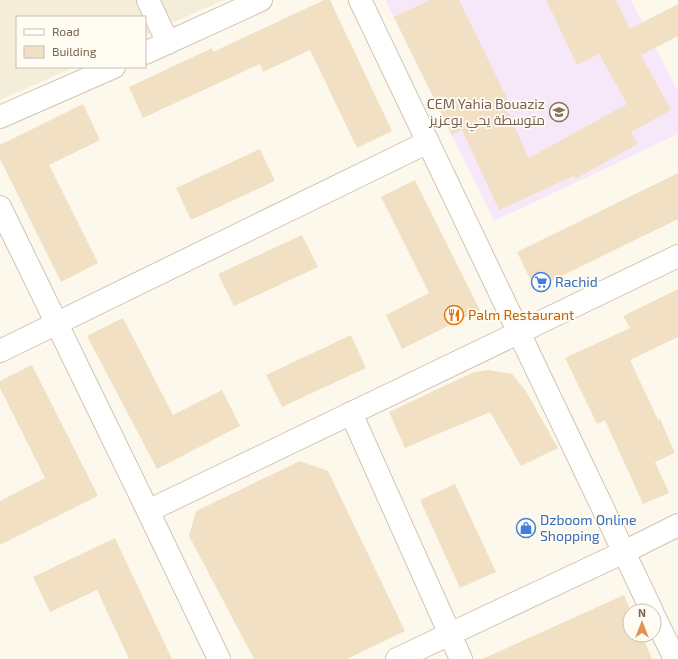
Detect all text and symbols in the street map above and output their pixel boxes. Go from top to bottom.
legend [16,16,146,68]
text: Road [52,24,80,38]
text: Building [52,44,97,58]
place label: CEM Yahia Bouaziz متوسطة يحي بوعزيز [427,95,545,132]
school or university icon: CEM Yahia Bouaziz متوسطة يحي بوعزيز [548,101,570,123]
supermarket icon: Rachid [530,271,552,293]
place label: Rachid [555,273,598,290]
restaurant icon: Palm Restaurant [443,304,465,326]
place label: Palm Restaurant [468,306,574,323]
place label: Dzboom Online Shopping [540,511,636,544]
shop icon: Dzboom Online Shopping [515,517,537,539]
north arrow [622,603,662,643]
text: N [638,606,646,619]

